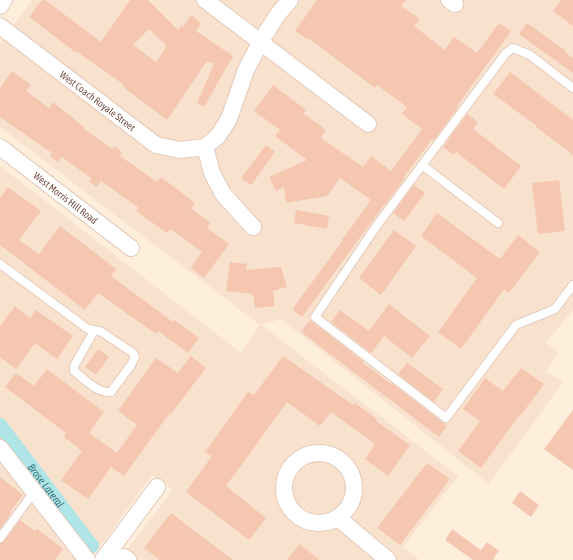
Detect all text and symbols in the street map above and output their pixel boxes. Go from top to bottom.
street label: West Coach Royale Street [58,69,137,133]
street label: West Morris Hill Road [31,170,100,226]
water label: Brose Lateral [25,461,67,510]

